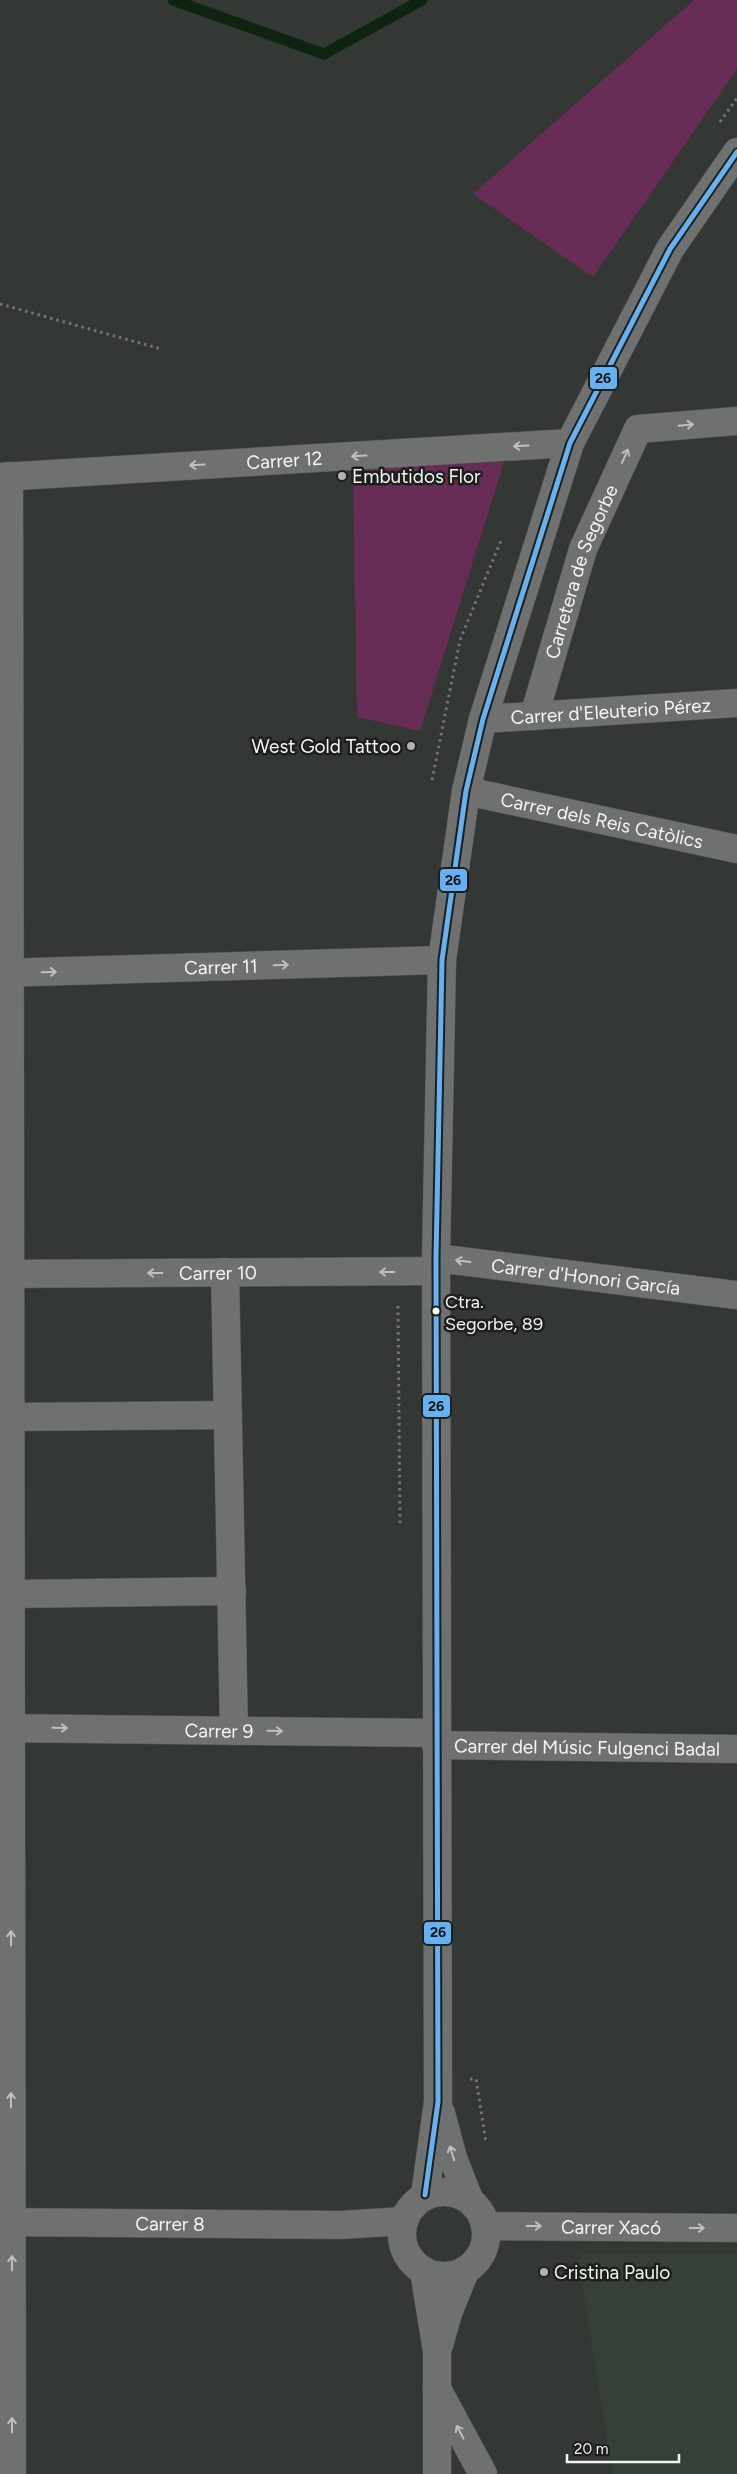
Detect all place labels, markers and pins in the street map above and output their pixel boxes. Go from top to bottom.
place label: Embutidos Flor [352,465,481,488]
marker: Embutidos Flor [336,470,348,482]
place label: West Gold Tattoo [252,735,401,758]
marker: West Gold Tattoo [405,740,417,752]
place label: Ctra. Segorbe, 89 [445,1291,543,1335]
marker: Ctra. Segorbe, 89 [431,1306,441,1316]
place label: Cristina Paulo [554,2261,670,2284]
marker: Cristina Paulo [538,2266,550,2278]

